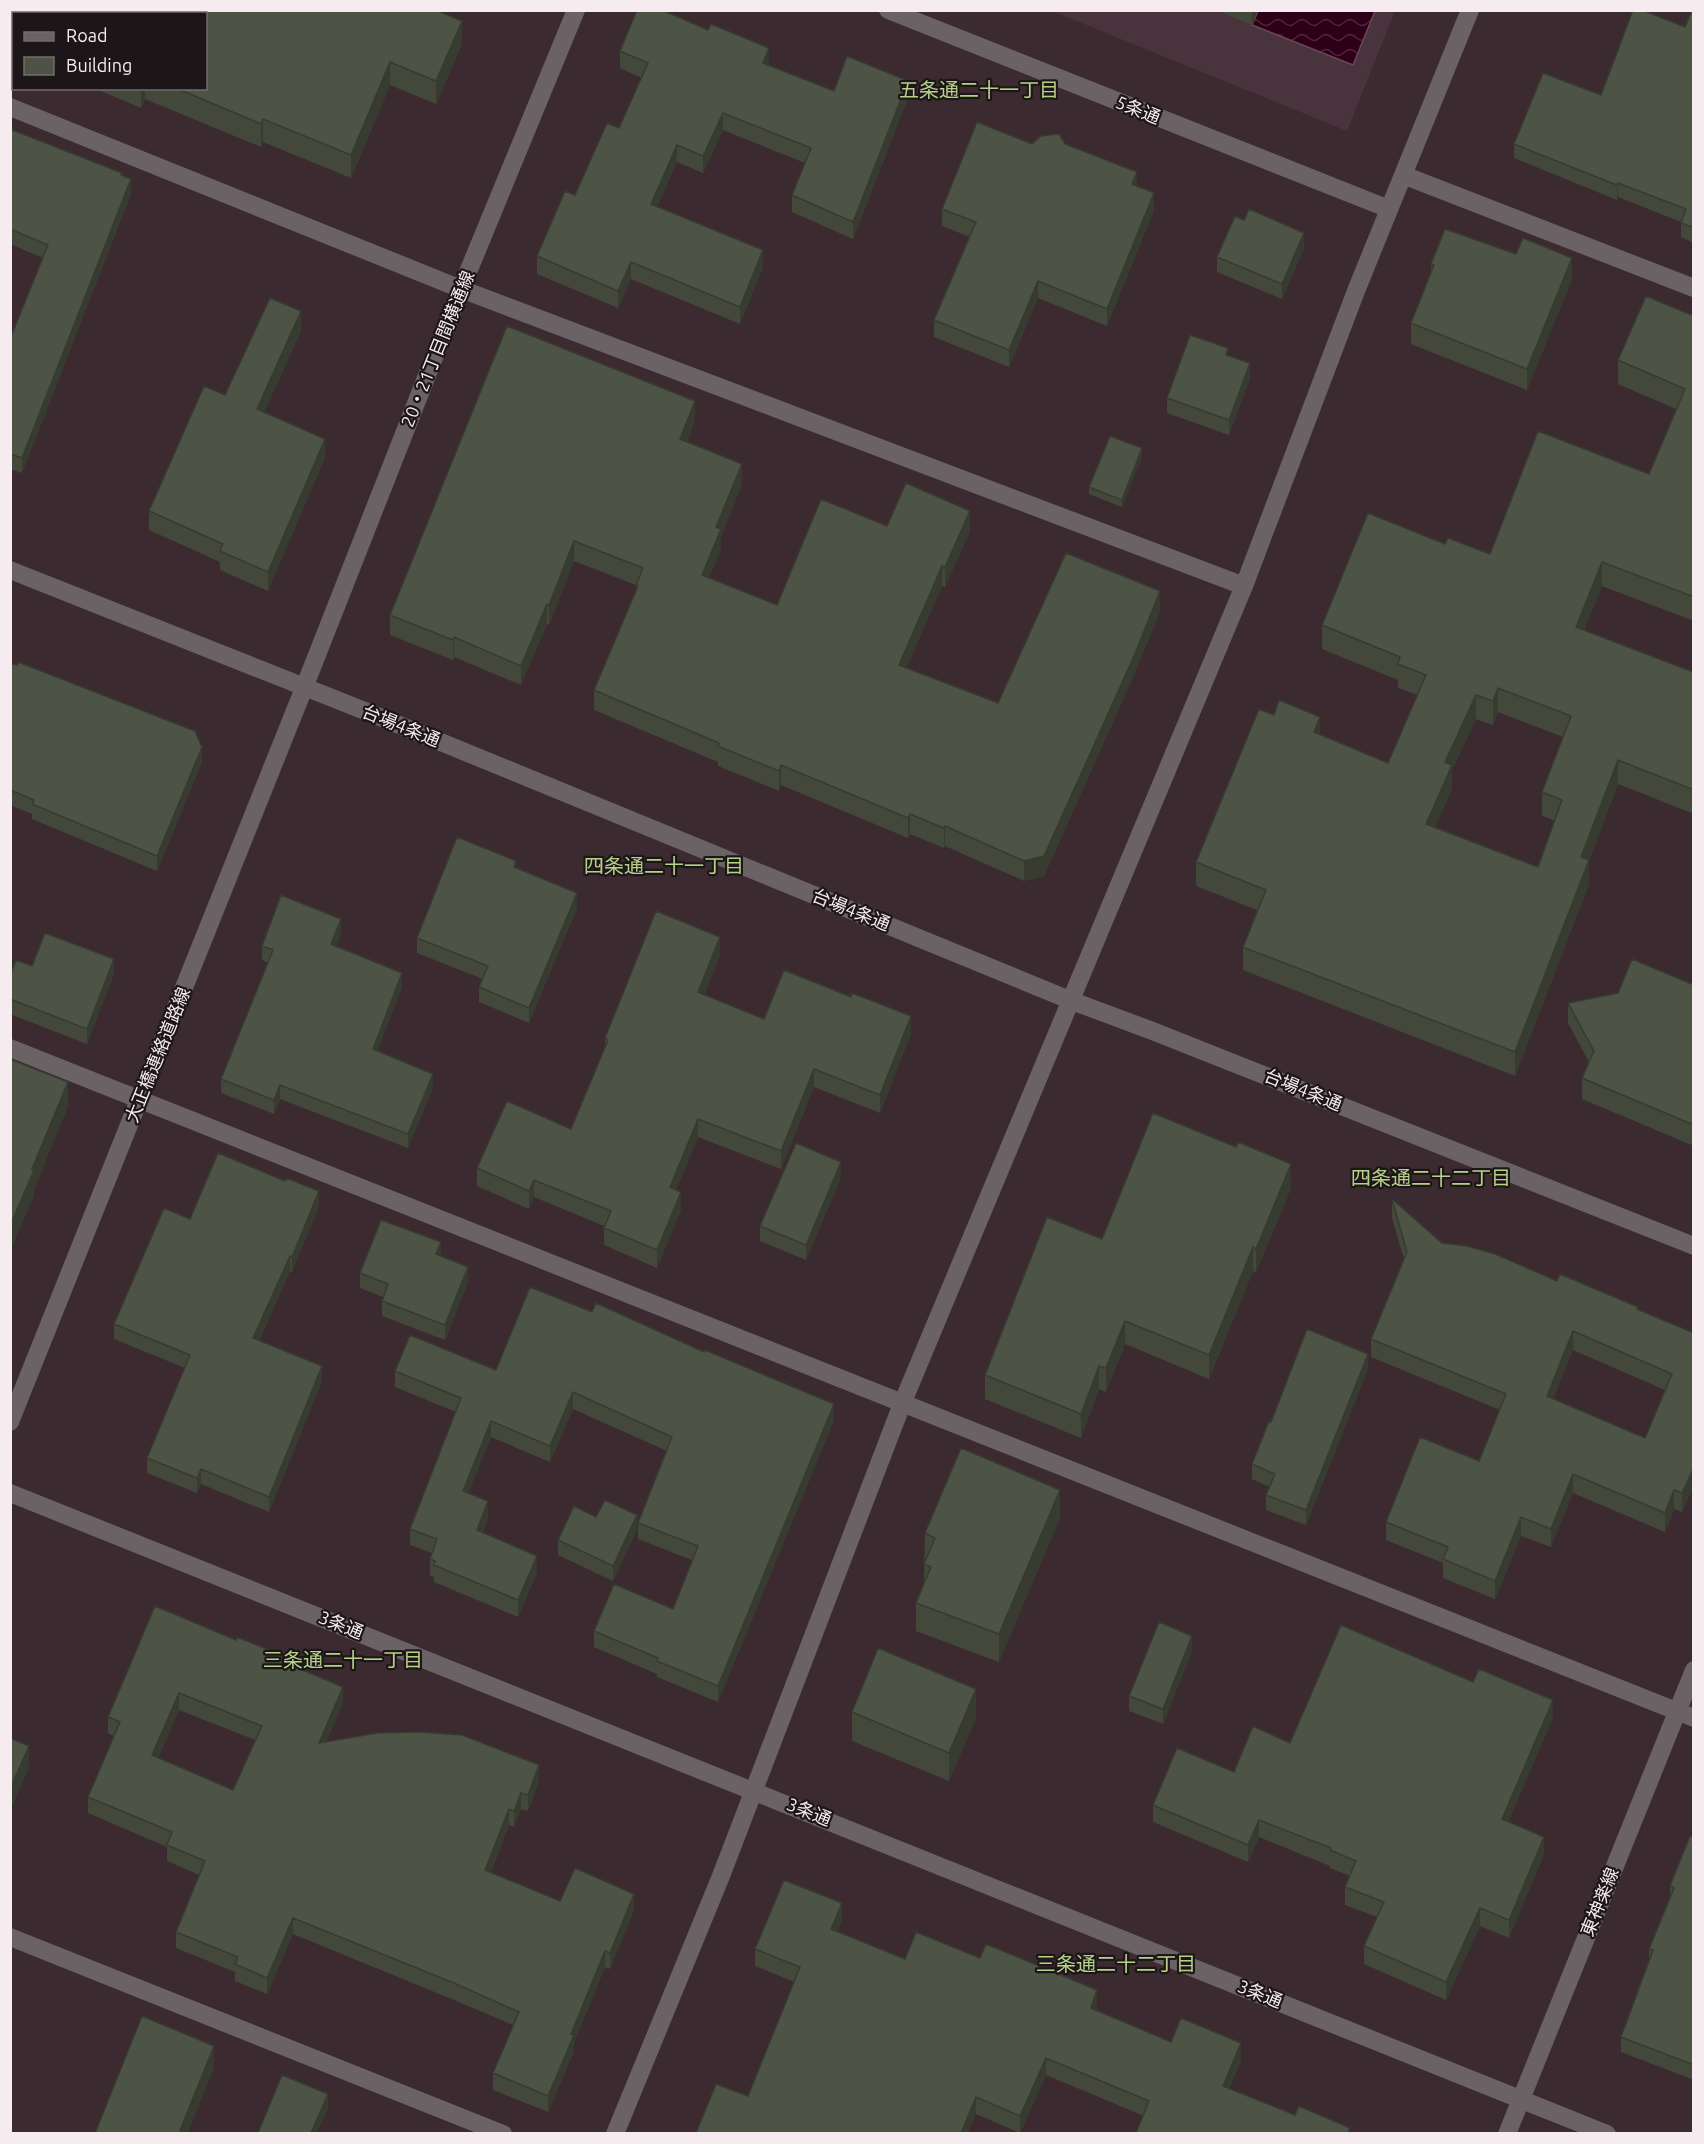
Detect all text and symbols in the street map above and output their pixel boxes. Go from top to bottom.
legend [12,12,207,90]
text: Road [66,25,108,45]
text: Building [66,55,132,75]
district label: 五条通二十一丁目 [899,78,1059,101]
street label: 5条通 [1113,91,1164,127]
street label: 20・21丁目間横通線 [397,268,478,430]
street label: 台場4条通 [360,700,443,750]
district label: 四条通二十一丁目 [584,854,744,877]
street label: 台場4条通 [810,884,893,934]
street label: 大正橋連絡道路線 [121,984,193,1125]
street label: 台場4条通 [1262,1064,1345,1114]
district label: 四条通二十二丁目 [1351,1166,1511,1189]
street label: 3条通 [316,1606,367,1642]
district label: 三条通二十一丁目 [263,1648,423,1671]
street label: 3条通 [784,1793,835,1829]
street label: 東神楽線 [1576,1865,1622,1939]
district label: 三条通二十二丁目 [1036,1952,1196,1975]
street label: 3条通 [1235,1975,1286,2011]

